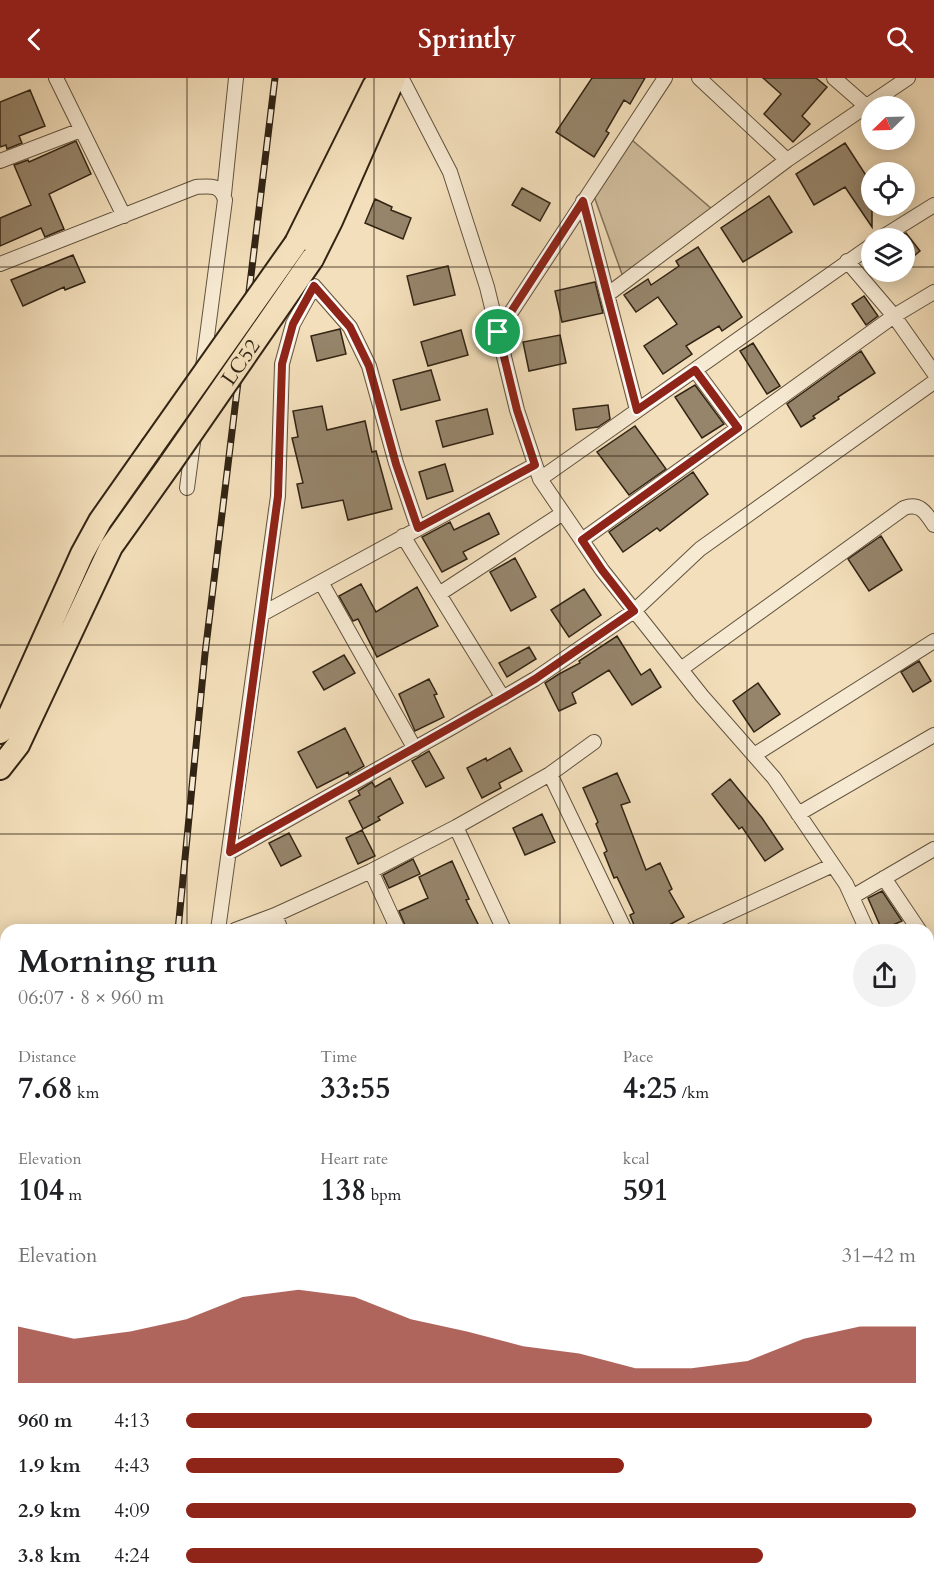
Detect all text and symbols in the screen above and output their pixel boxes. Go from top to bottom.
text: Sprintly [418,21,516,58]
icon: back [18,23,51,56]
icon: search [883,23,916,56]
north arrow [861,96,915,150]
map controls [861,96,915,282]
button: locate [861,162,915,216]
button: layers [861,228,915,282]
pin [472,306,523,357]
icon: arrive [481,315,514,348]
street label: LC52 [214,333,267,391]
text: Morning run [18,939,218,984]
button: share [853,944,916,1007]
text: 06:07 · 8 × 960 m [18,984,164,1011]
text: Distance [18,1046,76,1068]
text: Time [320,1046,357,1068]
text: Pace [623,1046,654,1068]
text: 7.68 [18,1068,73,1109]
text: 33:55 [320,1068,391,1109]
text: 4:25 [623,1068,677,1109]
text: km [73,1082,99,1104]
text: /km [677,1082,709,1104]
text: Elevation [18,1148,82,1170]
text: Heart rate [320,1148,388,1170]
text: kcal [623,1148,650,1170]
text: 104 [18,1170,64,1211]
text: 138 [320,1170,366,1211]
text: 591 [623,1170,669,1211]
text: m [64,1184,82,1206]
text: bpm [366,1184,401,1206]
text: Elevation [18,1242,97,1269]
text: 31–42 m [842,1242,916,1269]
text: 960 m [18,1407,73,1434]
text: 4:13 [114,1407,150,1434]
text: 1.9 km [18,1452,81,1479]
text: 4:43 [114,1452,150,1479]
text: 2.9 km [18,1497,81,1524]
text: 4:09 [114,1497,150,1524]
text: 3.8 km [18,1542,81,1569]
text: 4:24 [114,1542,150,1569]

